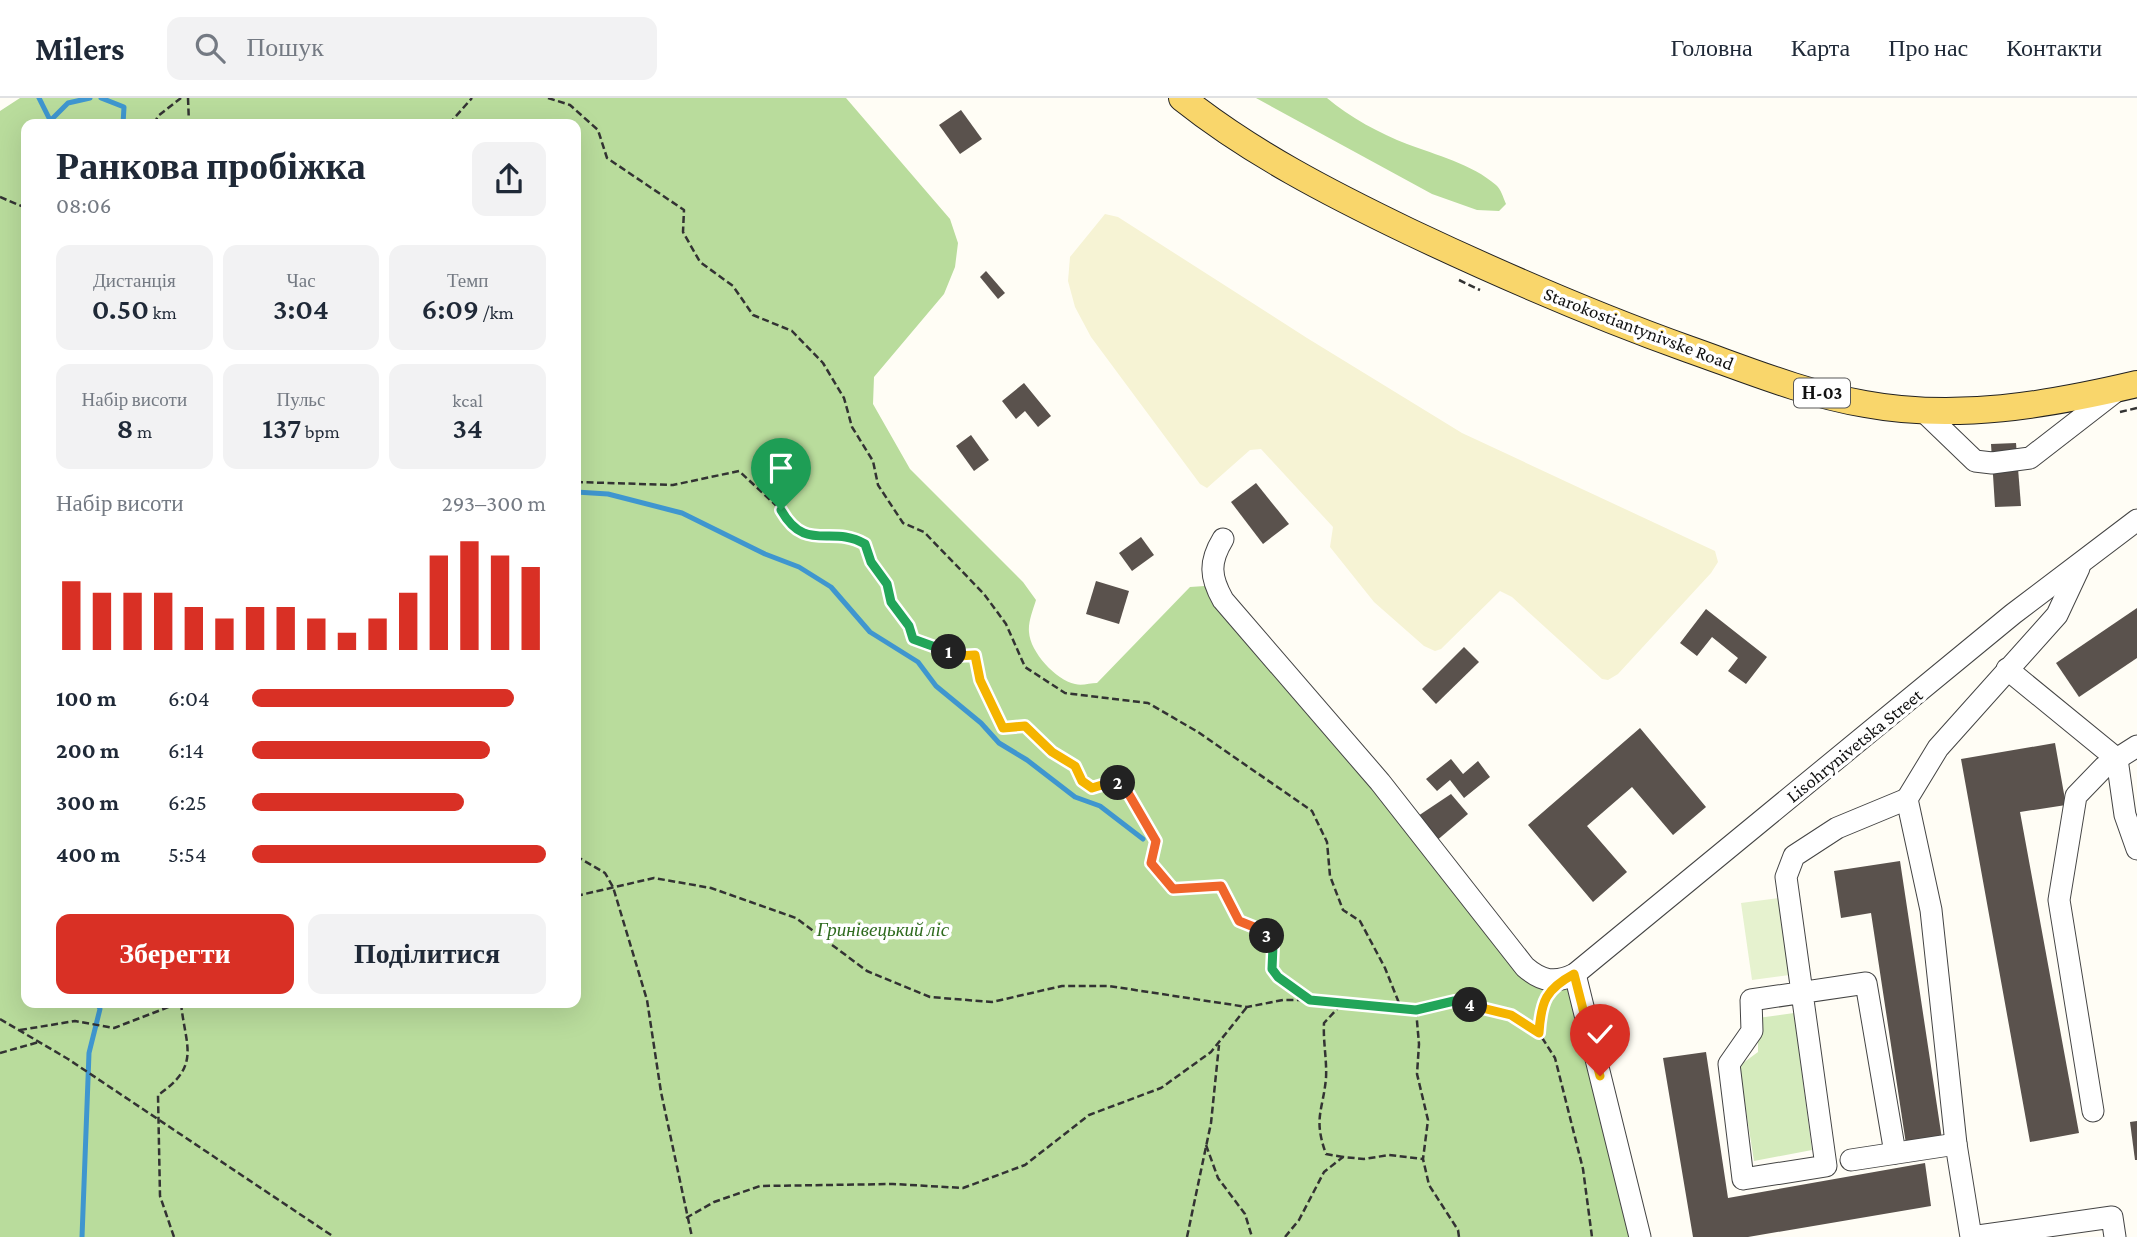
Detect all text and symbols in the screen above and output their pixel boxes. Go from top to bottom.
search box [167,17,657,80]
icon: search [191,29,229,67]
text: Milers [35,30,125,67]
text: Пошук [247,33,324,62]
text: Головна [1671,34,1753,61]
text: Карта [1791,34,1850,61]
text: Про нас [1888,34,1968,61]
text: Контакти [2006,34,2102,61]
button: share [472,142,546,216]
text: Ранкова пробіжка [56,145,366,187]
text: 08:06 [56,192,111,218]
text: Дистанція [93,270,176,291]
text: Час [286,270,316,291]
text: Темп [447,270,488,291]
street label: Starokostiantynivske Road [1541,283,1737,374]
text: 0.50 [92,292,149,325]
text: 3:04 [273,292,329,325]
text: 6:09 [422,292,479,325]
text: km [149,302,177,323]
text: /km [479,302,514,323]
road number: Н-03 [1794,379,1850,408]
text: Набір висоти [82,389,187,410]
text: Пульс [277,389,325,410]
text: kcal [452,390,483,411]
text: 8 [116,411,133,444]
text: 137 [262,411,301,444]
text: 34 [453,411,483,444]
text: m [133,421,152,442]
text: bpm [301,421,340,442]
pin [751,438,811,510]
icon: arrive [762,449,800,487]
text: Набір висоти [56,490,184,516]
text: 293–300 m [442,490,546,516]
pin: 1 [932,634,967,670]
text: 1 [945,641,952,662]
street label: Lisohrynivetska Street [1782,684,1927,807]
text: 100 m [56,685,116,711]
text: 6:04 [168,685,210,711]
text: 200 m [56,737,120,763]
text: 6:14 [168,737,204,763]
pin: 2 [1100,766,1136,800]
text: 2 [1113,772,1122,793]
text: 300 m [56,789,119,815]
text: 6:25 [168,789,207,815]
text: 400 m [56,841,120,867]
text: 5:54 [168,841,207,867]
button: Зберегти [56,914,294,994]
button: Поділитися [308,914,546,994]
pin: 3 [1250,918,1284,954]
park label: Гринівецький ліс [816,919,950,940]
text: 3 [1262,925,1271,946]
pin: 4 [1452,988,1488,1023]
text: 4 [1464,994,1475,1015]
pin [1570,1004,1630,1076]
icon: check [1581,1015,1619,1053]

